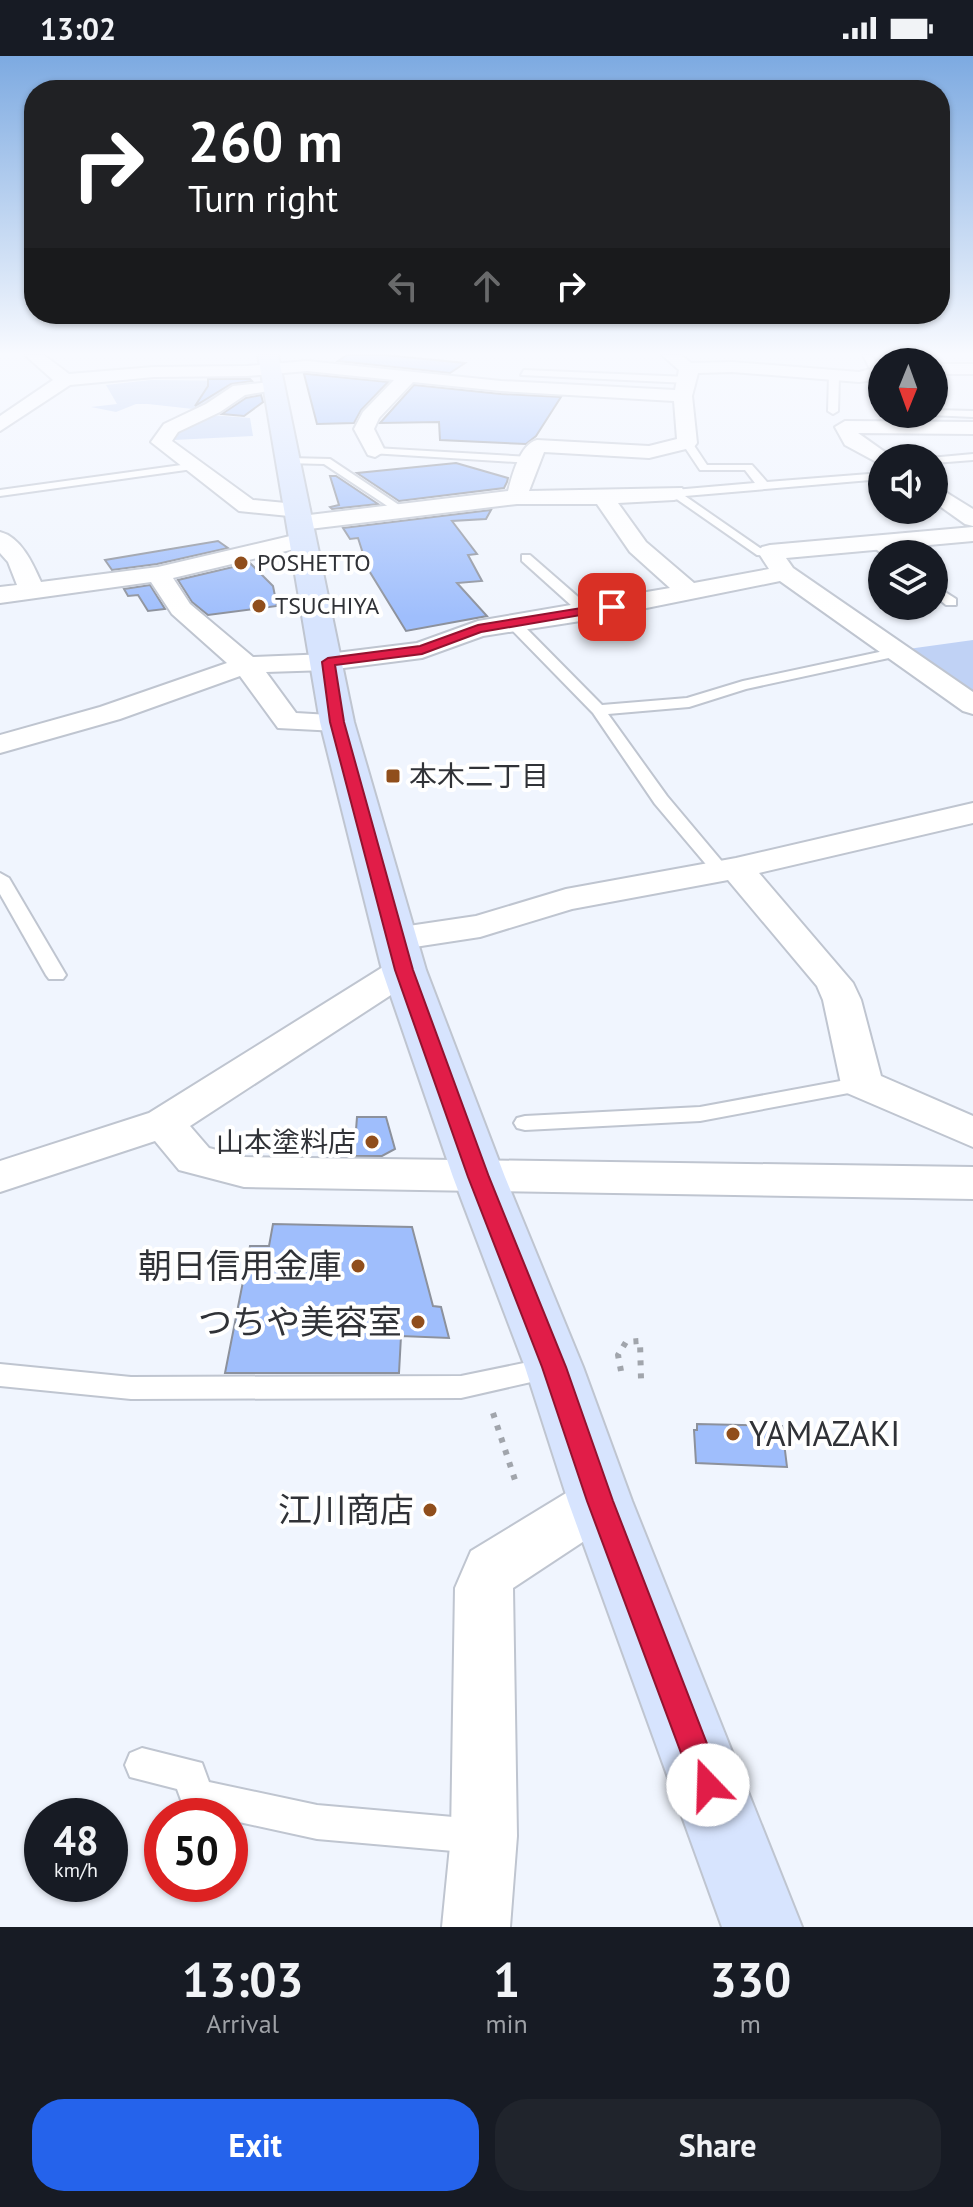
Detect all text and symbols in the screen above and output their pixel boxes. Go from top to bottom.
text: 13:02 [40,9,116,48]
text: 260 m [188,105,343,177]
icon: right [56,112,160,216]
text: Turn right [188,175,338,222]
icon: left [381,264,425,308]
icon: ahead [465,264,509,308]
icon: right [549,264,593,308]
north arrow [868,348,948,428]
map controls [868,348,948,620]
button: sound [868,444,948,524]
button: layers [868,540,948,620]
place label: POSHETTO [257,547,371,578]
marker: POSHETTO [232,554,250,572]
pin [578,573,646,641]
icon: arrive [590,585,634,629]
place label: TSUCHIYA [275,590,379,621]
marker: TSUCHIYA [250,597,268,615]
place label: 本木二丁目 [409,757,549,794]
marker: 本木二丁目 [384,767,402,785]
place label: 山本塗料店 [216,1123,356,1160]
marker: 山本塗料店 [363,1133,381,1151]
place label: 朝日信用金庫 [138,1243,342,1287]
marker: 朝日信用金庫 [349,1257,367,1275]
place label: つちや美容室 [198,1299,402,1343]
marker: つちや美容室 [409,1313,427,1331]
place label: YAMAZAKI [749,1411,900,1455]
marker: YAMAZAKI [724,1425,742,1443]
place label: 江川商店 [278,1487,414,1531]
marker: 江川商店 [421,1501,439,1519]
position arrow [666,1743,750,1827]
speed limit sign: 50 [144,1798,248,1902]
text: 48 [53,1814,99,1866]
text: km/h [54,1857,98,1883]
text: 13:03 [182,1948,304,2010]
text: 1 [493,1948,520,2010]
text: 330 [710,1948,791,2010]
text: Arrival [206,2007,279,2040]
text: min [485,2007,528,2040]
text: m [740,2007,761,2040]
button: Exit [32,2099,479,2191]
button: Share [495,2099,941,2191]

